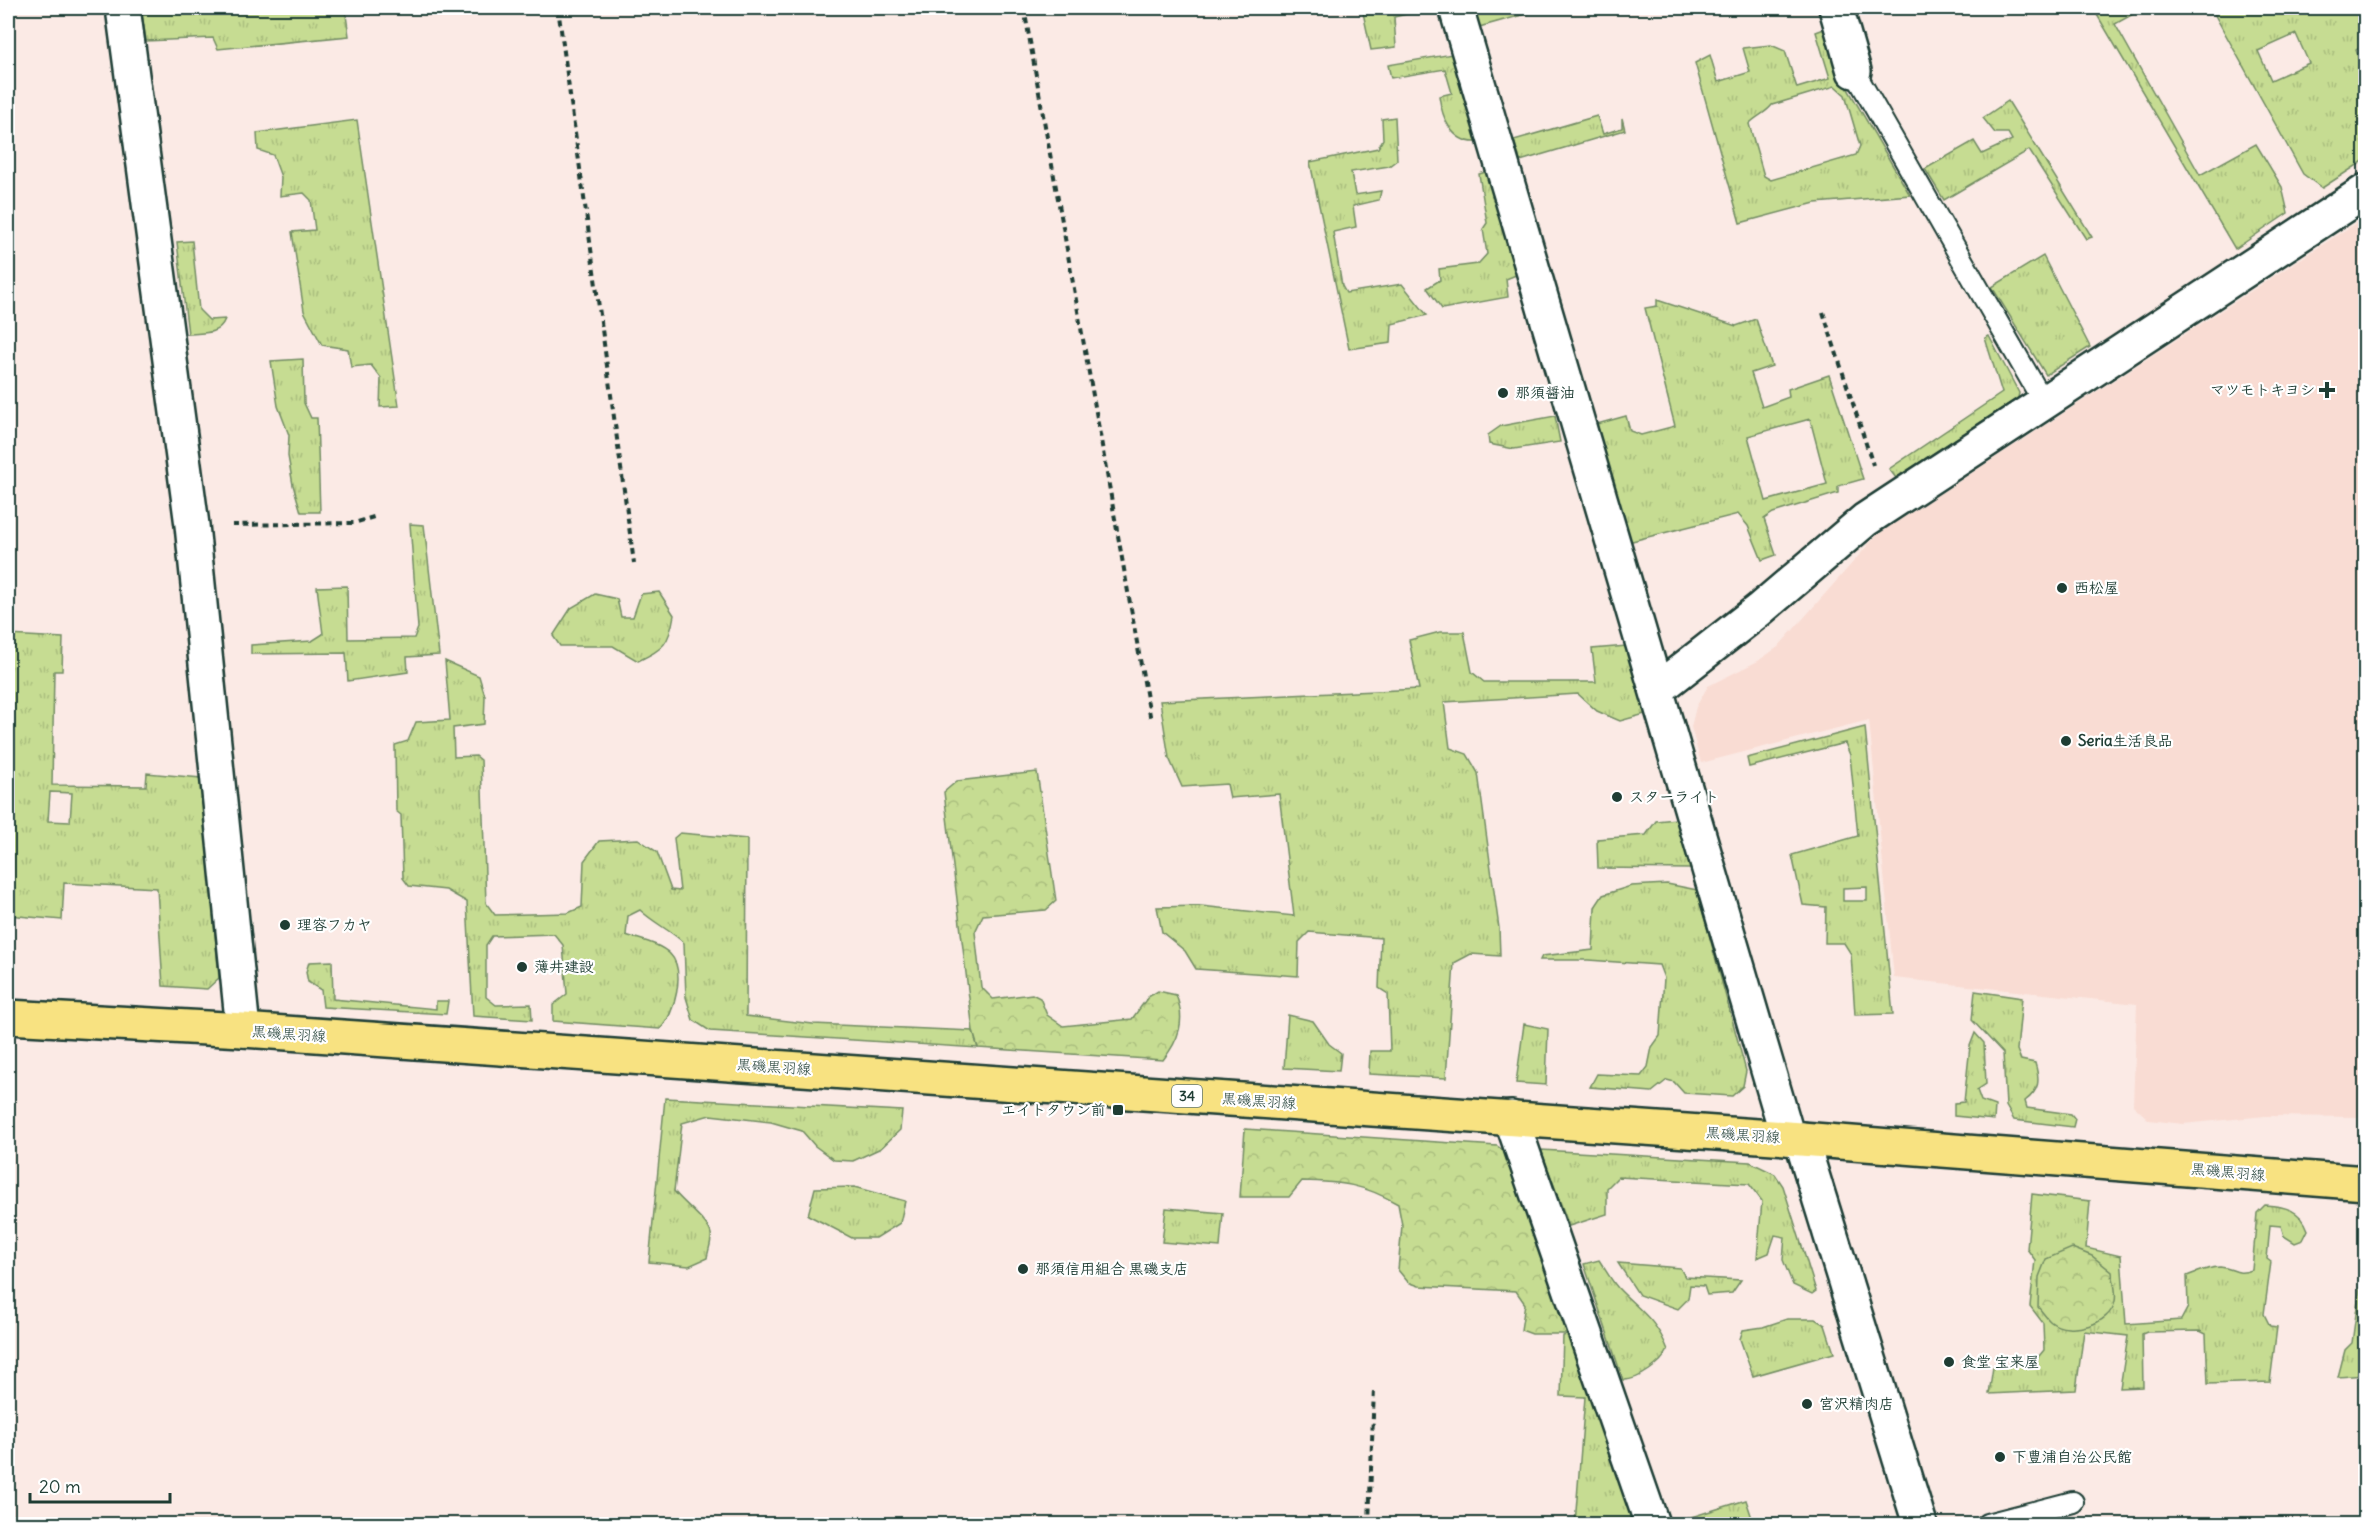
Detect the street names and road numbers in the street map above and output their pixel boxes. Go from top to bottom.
street label: 黒磯黒羽線 [251,1021,327,1046]
street label: 黒磯黒羽線 [736,1054,812,1079]
road number: 34 [1172,1085,1202,1107]
street label: 黒磯黒羽線 [1221,1088,1297,1113]
street label: 黒磯黒羽線 [1705,1122,1781,1147]
street label: 黒磯黒羽線 [2190,1159,2266,1184]

